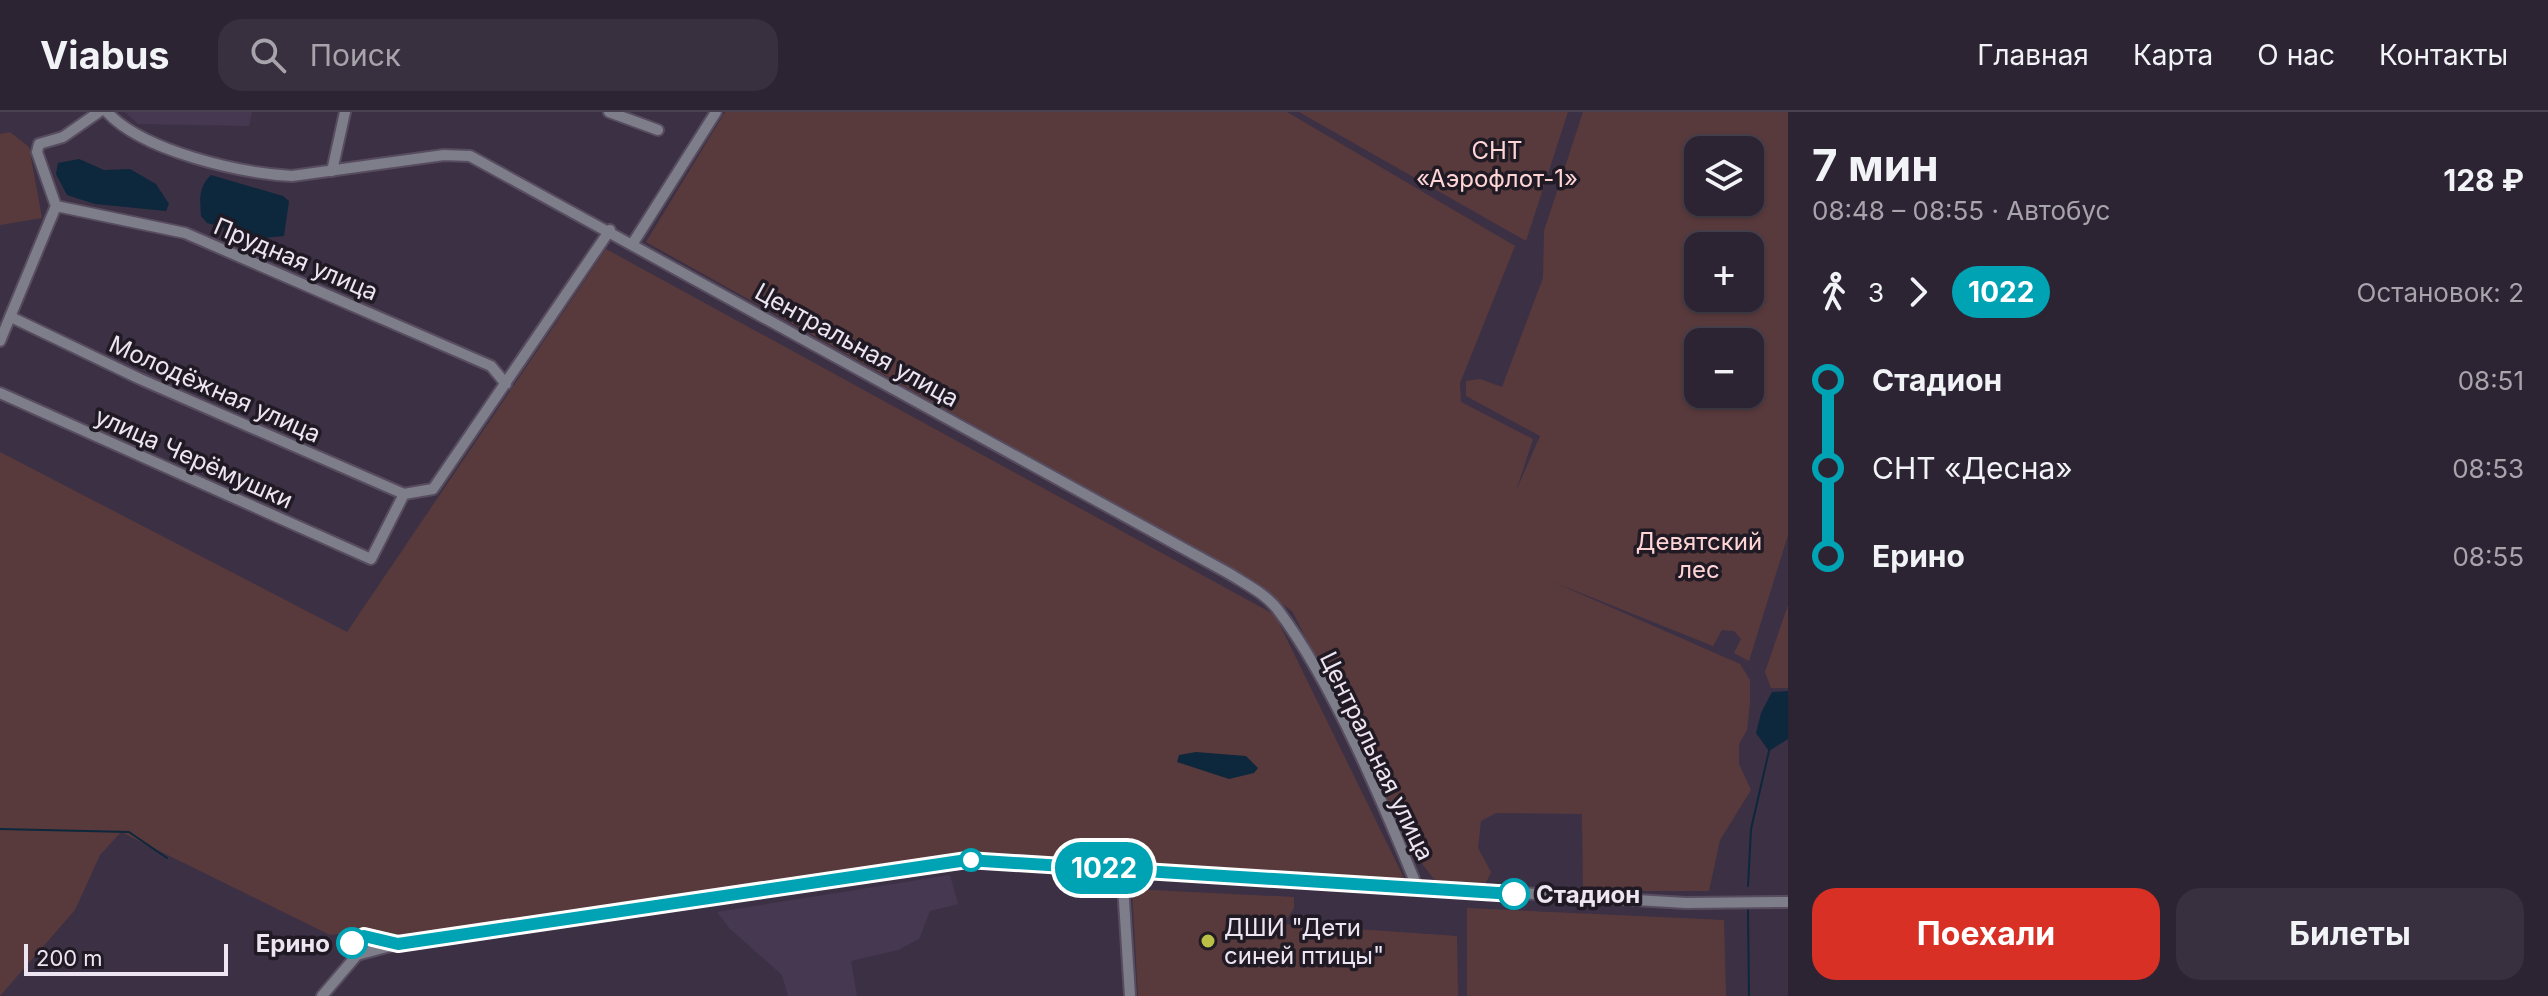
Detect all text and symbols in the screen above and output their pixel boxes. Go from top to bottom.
search box [218,19,778,91]
text: Viabus [40,32,170,78]
icon: search [246,33,290,77]
text: Поиск [310,37,401,73]
text: Главная [1977,38,2089,72]
text: Карта [2133,38,2213,72]
text: О нас [2257,38,2335,72]
text: Контакты [2379,38,2508,72]
park label: СНТ «Аэрофлот-1» [1416,136,1578,193]
map controls [1684,136,1764,408]
button: layers [1684,136,1764,216]
text: 7 мин [1812,138,1939,192]
text: 128 ₽ [2443,162,2524,198]
text: 08:48 – 08:55 · Автобус [1812,195,2110,226]
street label: Прудная улица [210,211,382,307]
button: + [1684,232,1764,312]
icon: walk [1812,270,1856,314]
icon: forward [1896,270,1940,314]
text: 1022 [1968,275,2034,309]
street label: Центральная улица [750,277,964,413]
text: 3 [1868,277,1884,308]
text: Остановок: 2 [2357,277,2524,308]
button: − [1684,328,1764,408]
street label: Молодёжная улица [105,329,325,449]
text: Стадион [1872,362,2002,398]
text: 08:51 [2458,365,2524,396]
street label: улица Черёмушки [91,401,297,515]
text: СНТ «Десна» [1872,450,2073,486]
text: 08:53 [2452,453,2524,484]
park label: Девятский лес [1636,527,1762,584]
text: Ерино [1872,538,1965,574]
text: 08:55 [2452,541,2524,572]
street label: Центральная улица [1314,647,1440,865]
line badge: 1022 [1048,842,1160,894]
unlabelled marker [960,849,982,871]
text: 1022 [1071,851,1137,885]
marker: Стадион [1499,879,1529,909]
place label: Стадион [1536,880,1640,909]
button: Поехали [1812,888,2160,980]
button: Билеты [2176,888,2524,980]
place label: ДШИ "Дети синей птицы" [1224,913,1384,970]
marker: Ерино [337,928,367,958]
place label: Ерино [256,929,330,958]
marker: ДШИ "Дети синей птицы" [1199,932,1217,950]
scale bar [24,940,228,976]
text: 200 m [36,945,103,971]

